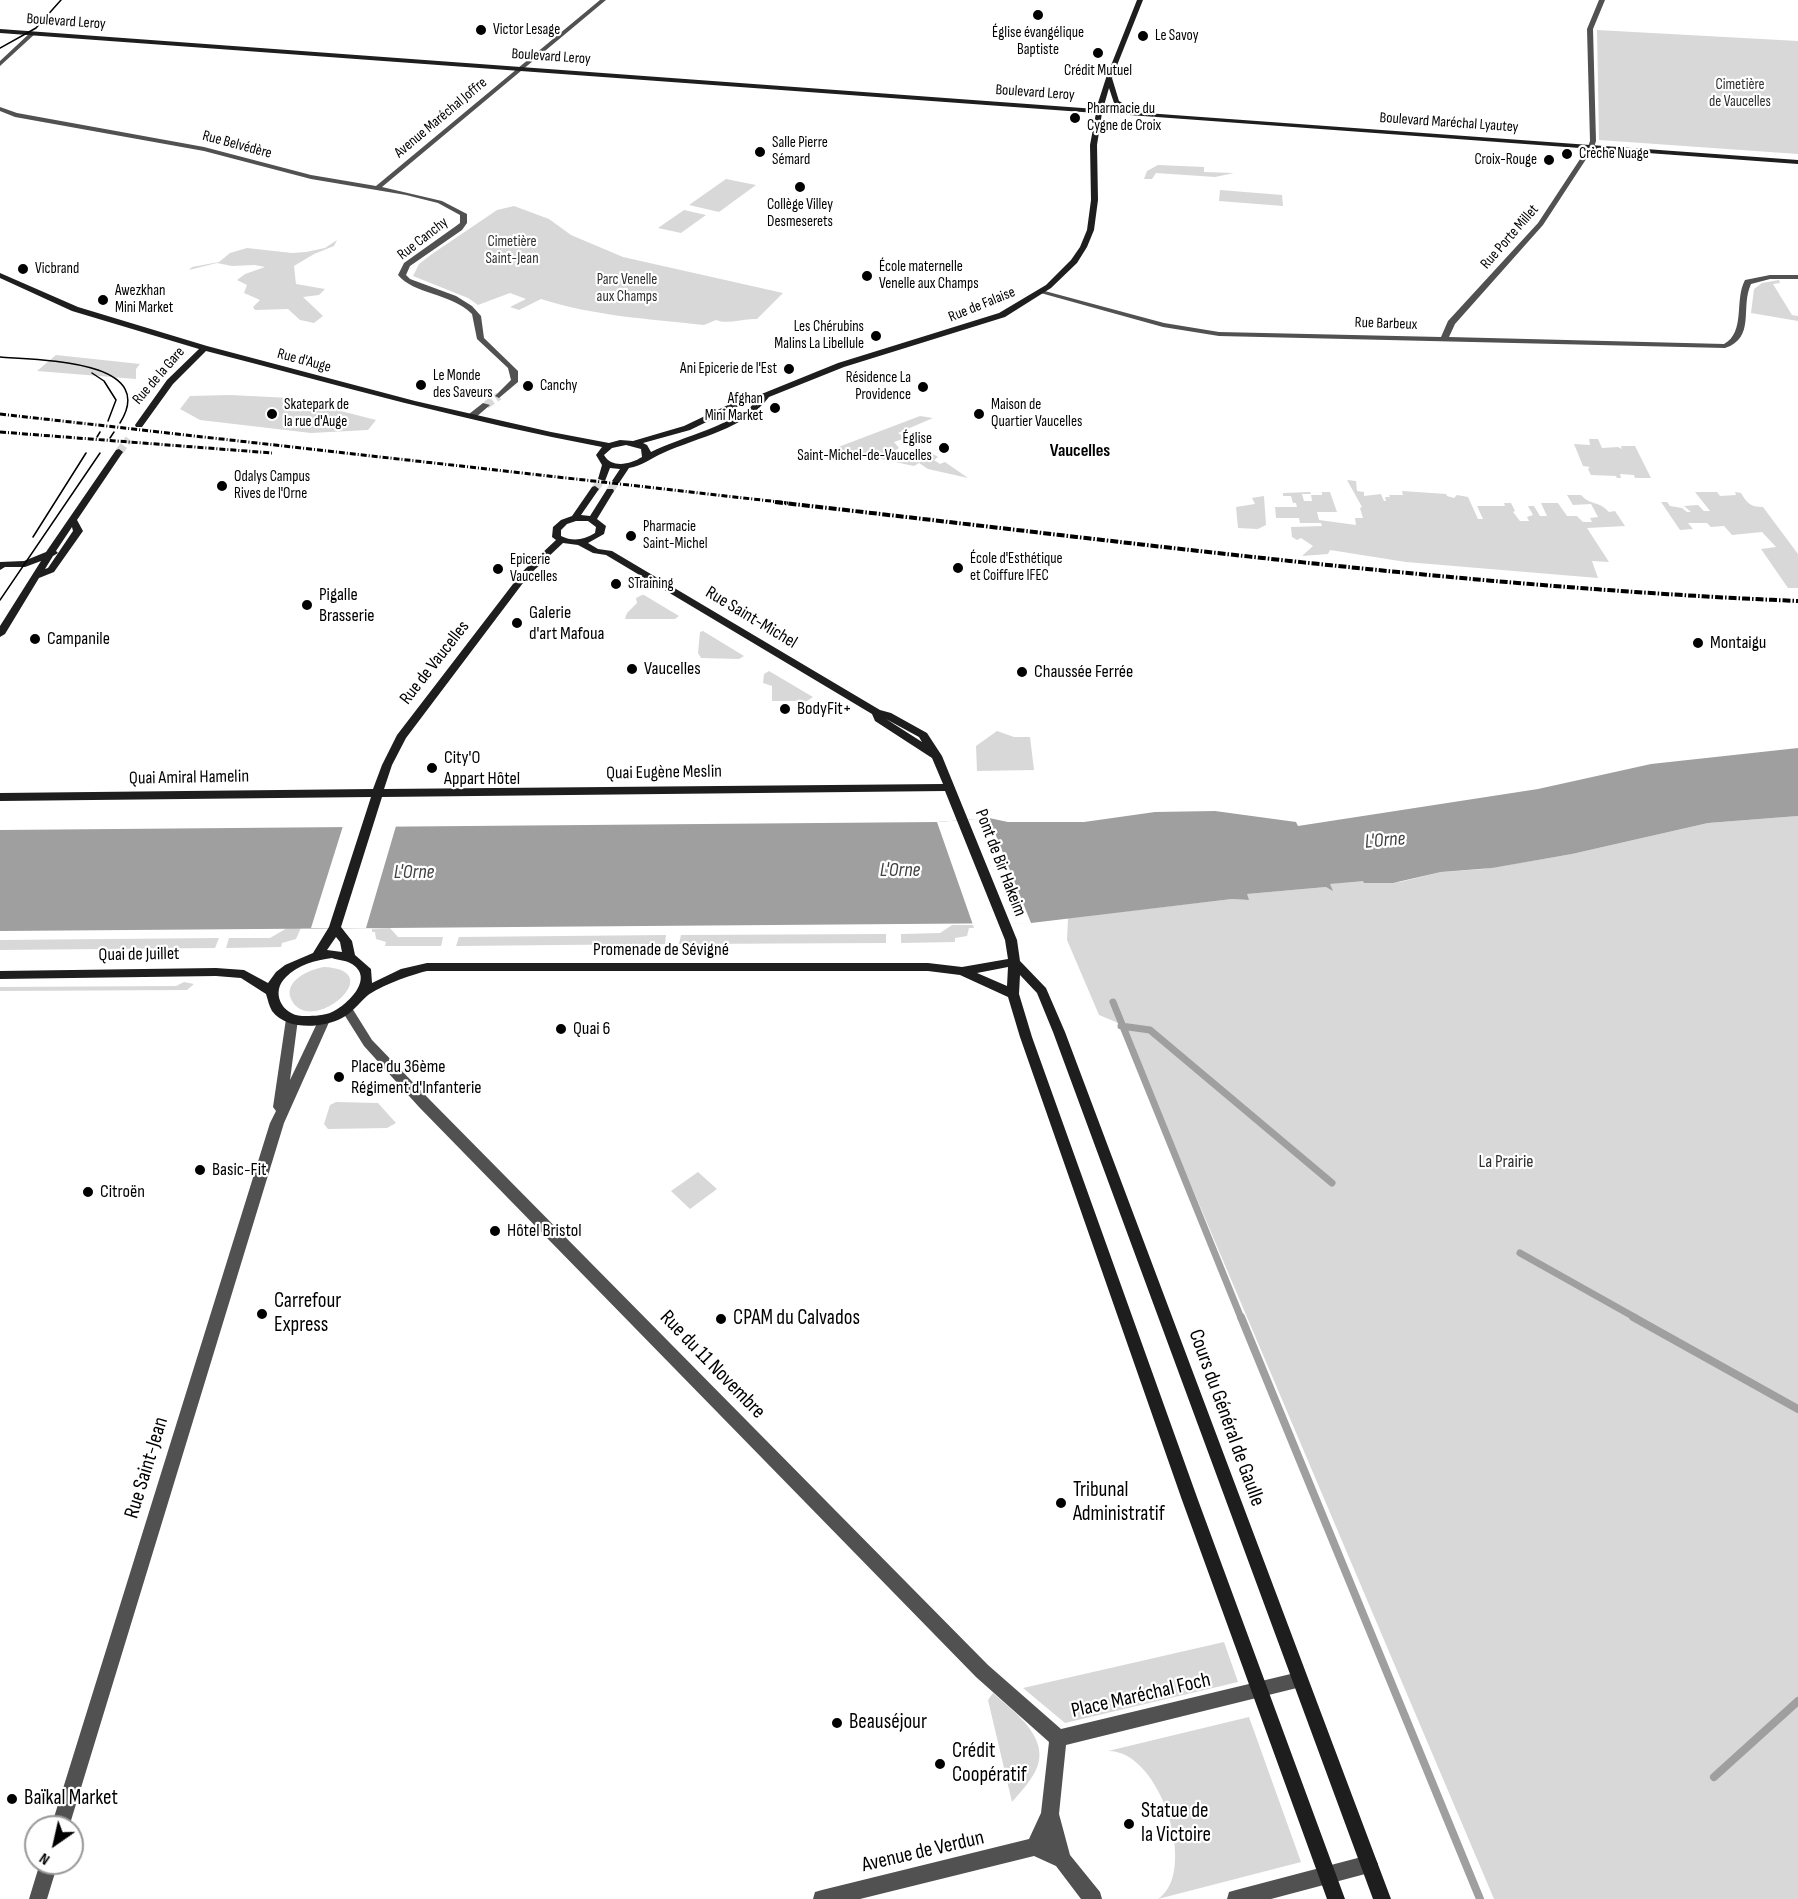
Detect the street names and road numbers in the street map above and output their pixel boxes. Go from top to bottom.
street label: Boulevard Leroy [26,10,106,34]
street label: Boulevard Leroy [511,45,591,69]
street label: Avenue Maréchal Joffre [391,74,491,162]
street label: Boulevard Leroy [995,81,1075,105]
street label: Boulevard Maréchal Lyautey [1379,109,1519,137]
street label: Rue Belvédère [200,127,274,163]
street label: Rue Porte Millet [1477,201,1543,273]
street label: Rue Canchy [394,214,452,264]
street label: Rue de Falaise [946,283,1018,327]
street label: Rue Barbeux [1354,314,1418,334]
street label: Rue de la Gare [129,343,189,409]
street label: Rue d'Auge [275,345,333,377]
street label: Rue Saint-Michel [701,582,801,654]
street label: Rue de Vaucelles [396,617,474,709]
street label: Quai Eugène Meslin [606,761,722,785]
street label: Quai Amiral Hamelin [129,766,249,790]
street label: Pont de Bir Hakeim [970,806,1030,920]
street label: Promenade de Sévigné [593,939,729,961]
street label: Quai de Juillet [98,943,180,967]
street label: Rue du 11 Novembre [654,1305,770,1425]
street label: Cours du Général de Gaulle [1182,1326,1270,1510]
street label: Rue Saint-Jean [120,1414,174,1522]
street label: Place Maréchal Foch [1069,1668,1213,1724]
street label: Avenue de Verdun [859,1826,987,1878]

